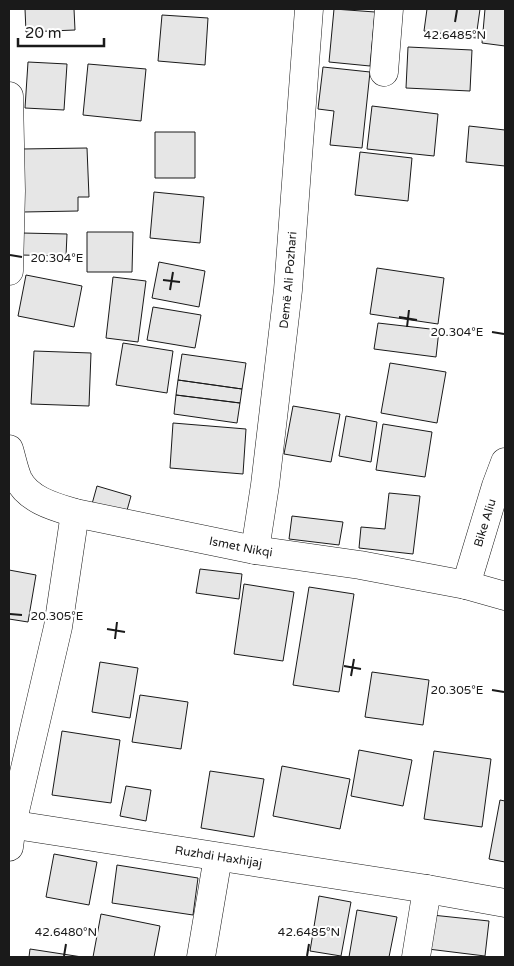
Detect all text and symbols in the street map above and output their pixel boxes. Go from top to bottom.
scale bar [18,15,104,47]
text: 20 m [25,24,62,42]
text: 42.6485°N [424,28,486,42]
street label: Demë Ali Pozhari [277,231,299,329]
text: 20.304°E [31,251,84,265]
text: 20.304°E [431,325,484,339]
street label: Bike Aliu [471,497,499,549]
street label: Ismet Nikqi [208,534,273,559]
text: 20.305°E [31,609,84,623]
text: 20.305°E [431,683,484,697]
street label: Ruzhdi Haxhijaj [174,843,263,870]
text: 42.6480°N [35,925,97,939]
text: 42.6485°N [278,925,340,939]

